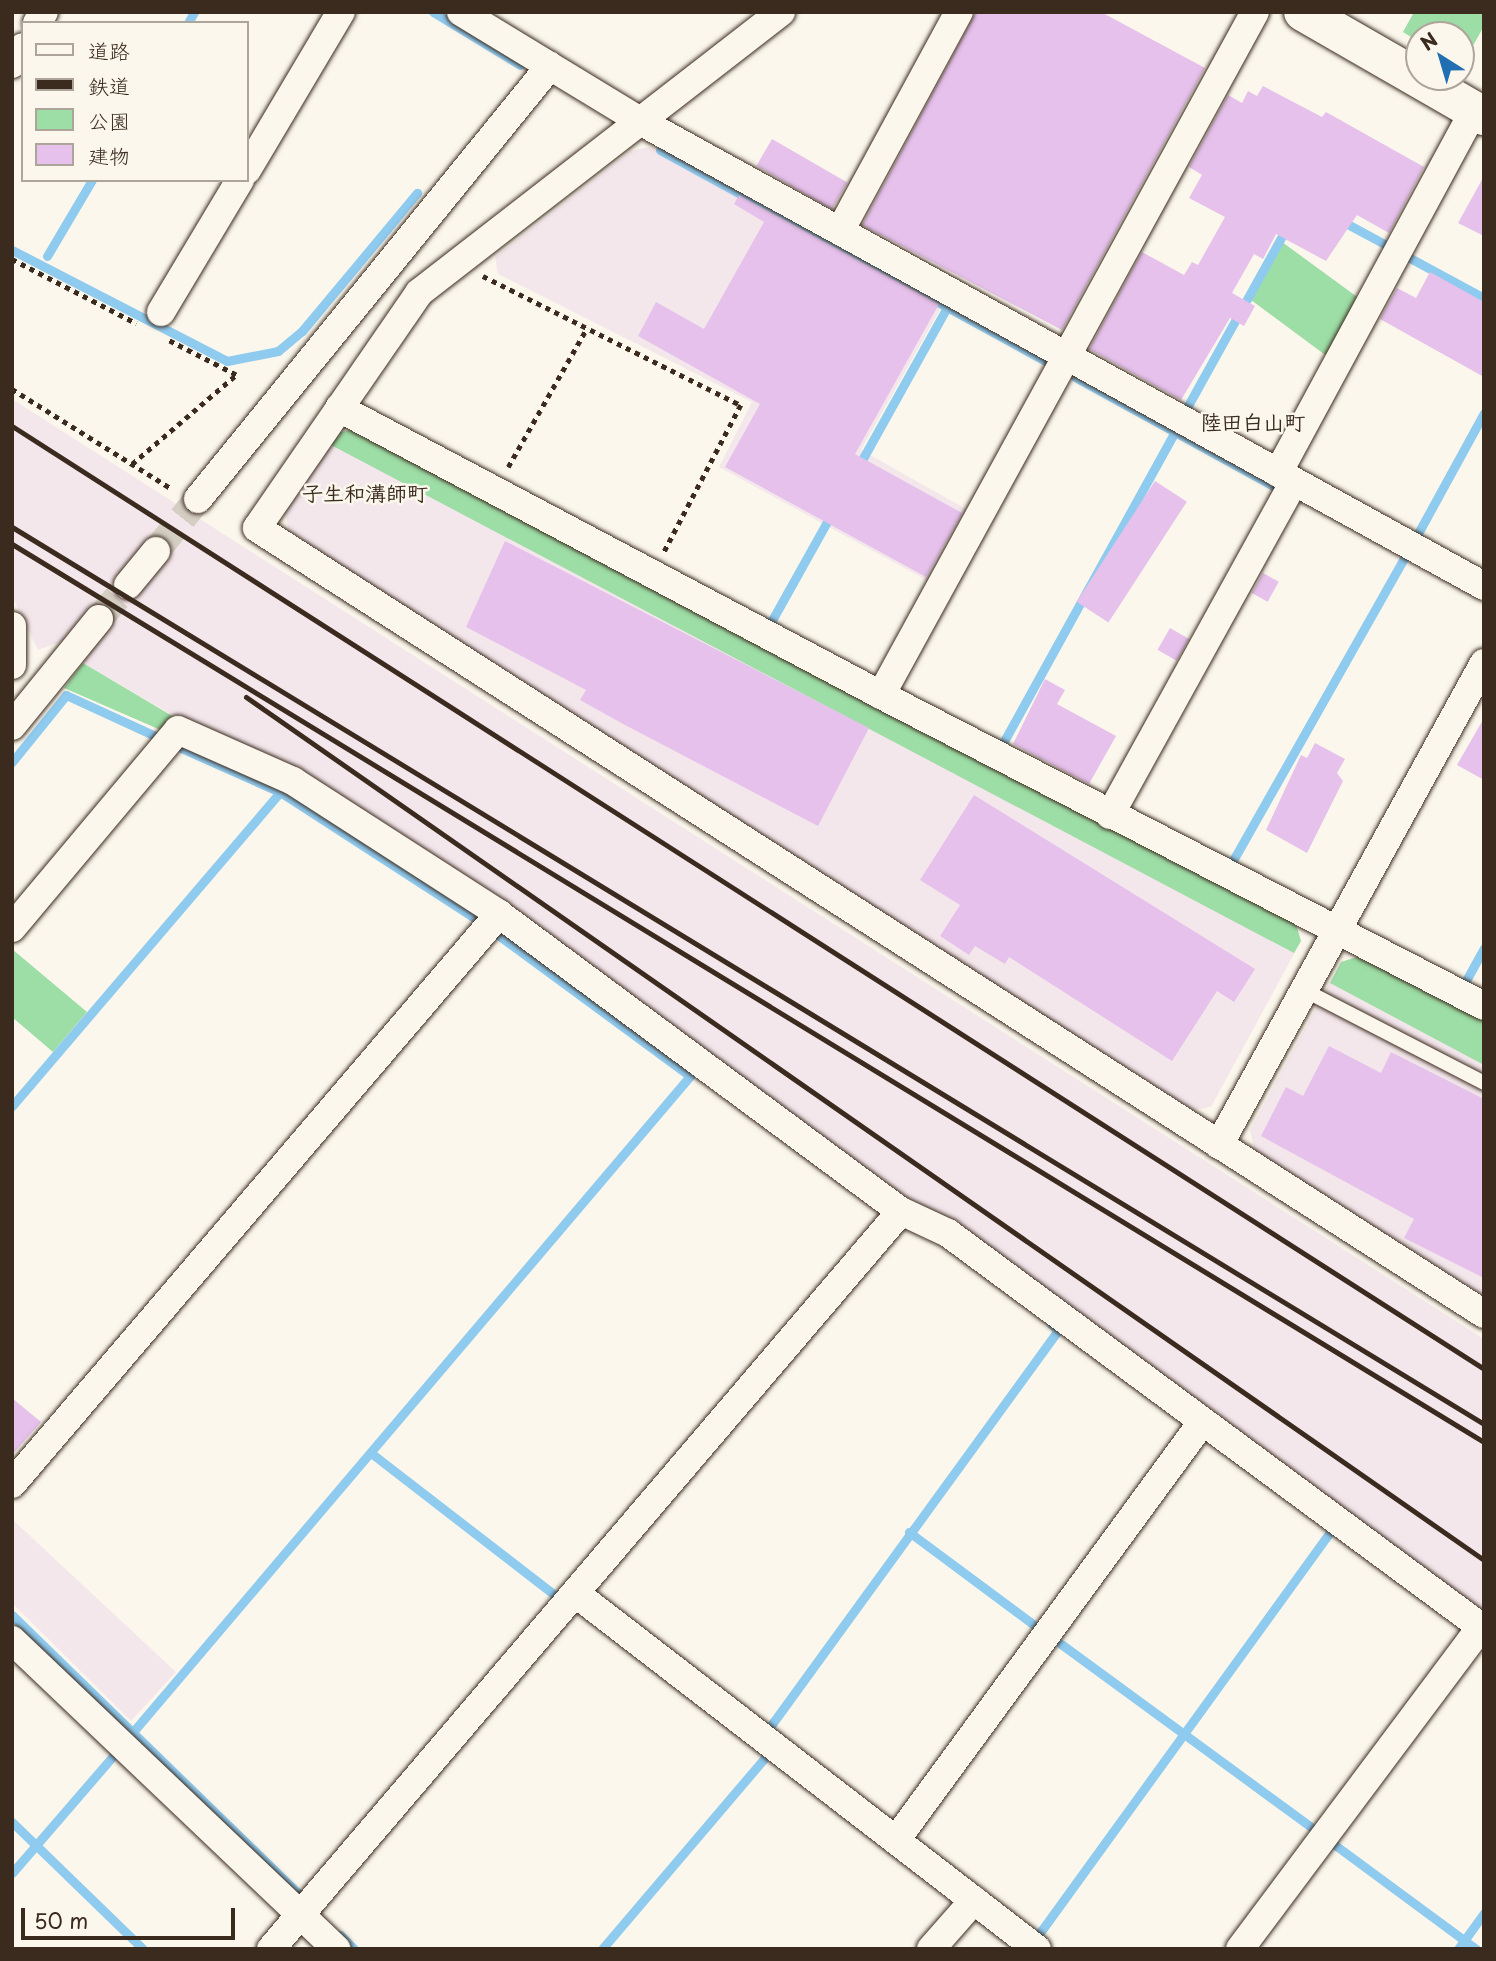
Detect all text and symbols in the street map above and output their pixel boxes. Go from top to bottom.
legend [21,21,248,182]
north arrow [1405,21,1475,91]
text: N [1414,25,1443,57]
text: 道路 [88,34,130,66]
text: 鉄道 [88,69,130,101]
text: 公園 [88,104,130,136]
text: 建物 [88,139,130,171]
district label: 陸田白山町 [1201,408,1305,434]
district label: 子生和溝師町 [302,479,428,505]
scale bar [24,1895,238,1939]
text: 50 m [34,1904,88,1936]

